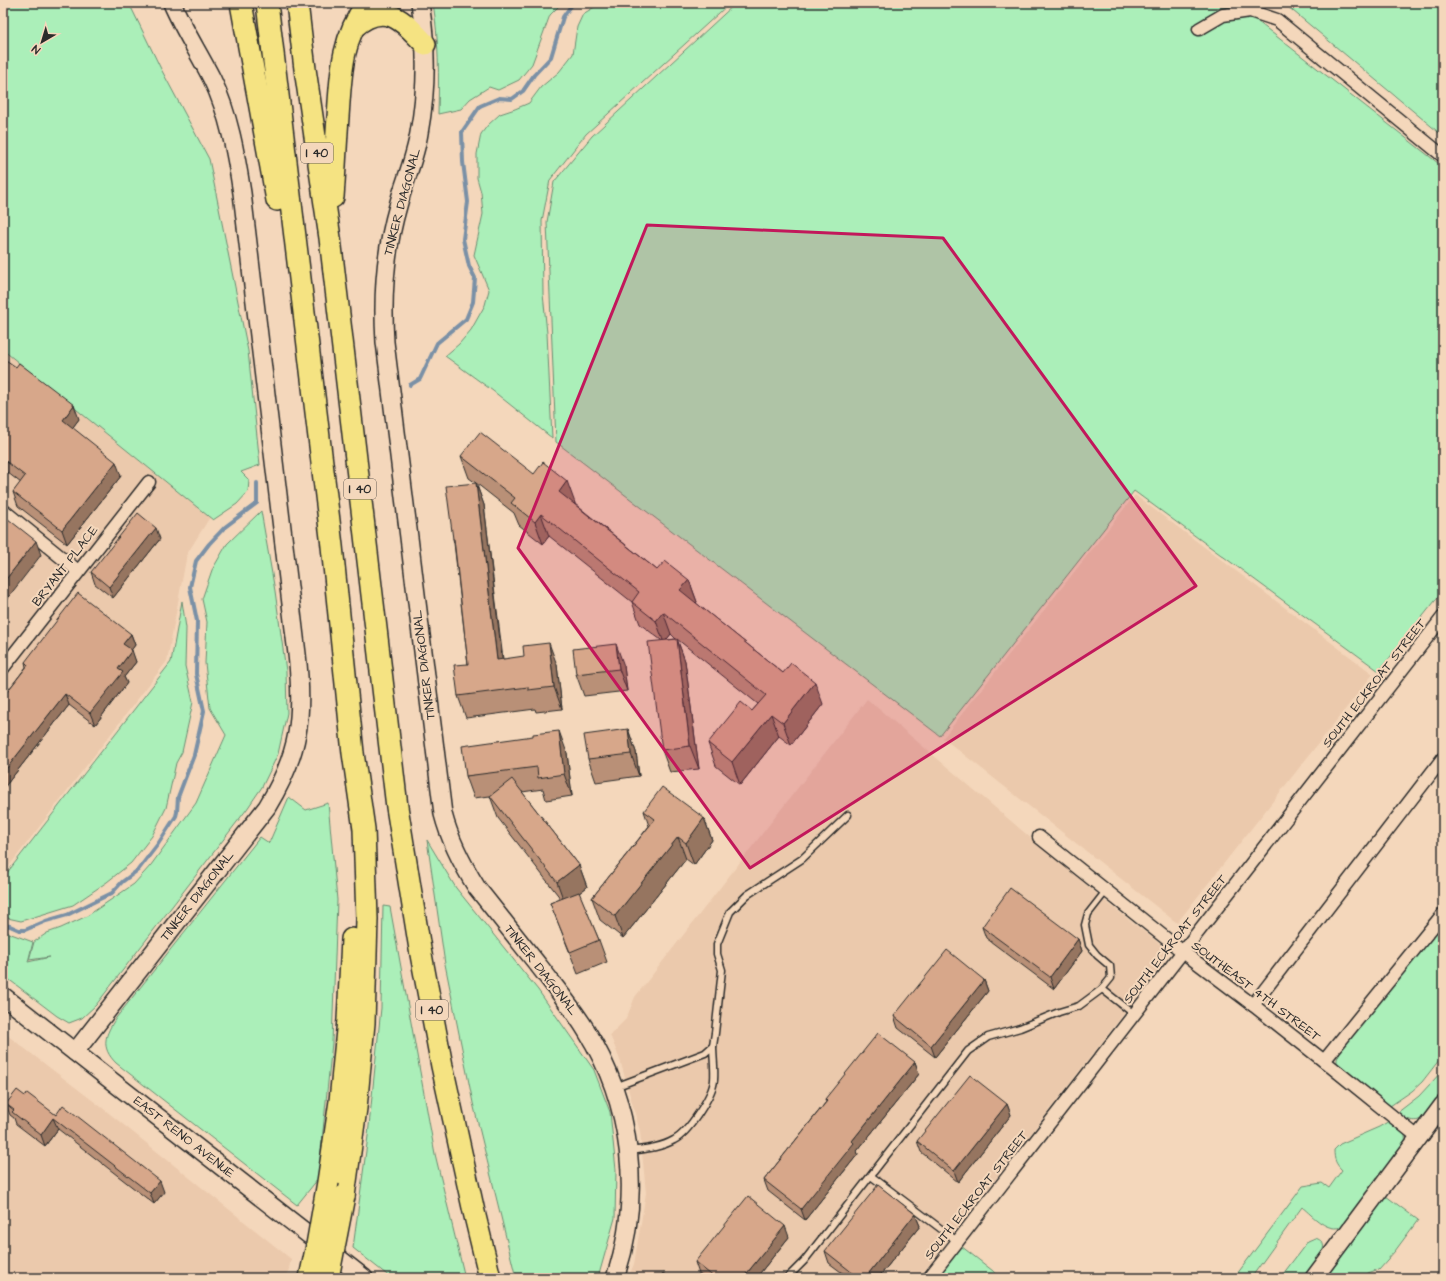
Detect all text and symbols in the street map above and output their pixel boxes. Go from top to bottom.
north arrow [22,22,62,62]
text: N [29,41,43,58]
road number: I 40 [301,143,333,163]
street label: TINKER DIAGONAL [379,146,425,258]
road number: I 40 [344,479,376,499]
street label: BRYANT PLACE [28,522,102,610]
street label: TINKER DIAGONAL [408,609,440,721]
street label: SOUTH ECKROAT STREET [1318,614,1431,751]
street label: TINKER DIAGONAL [156,847,238,945]
street label: SOUTH ECKROAT STREET [1119,870,1232,1007]
street label: TINKER DIAGONAL [500,921,582,1019]
street label: SOUTHEAST 4TH STREET [1188,936,1325,1046]
road number: I 40 [416,1000,448,1020]
street label: EAST RENO AVENUE [130,1092,239,1182]
street label: SOUTH ECKROAT STREET [920,1126,1033,1263]

